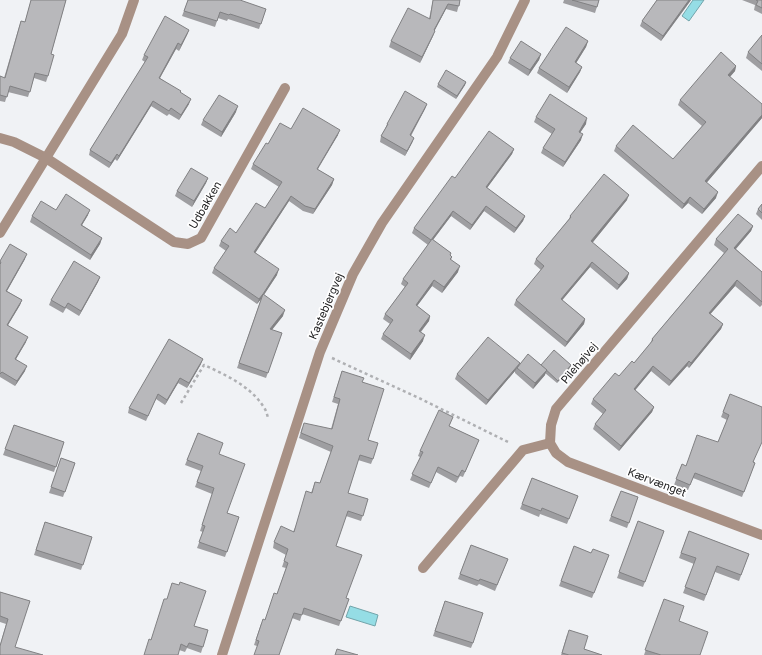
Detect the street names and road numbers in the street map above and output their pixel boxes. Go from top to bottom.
street label: Udbakken [186,179,224,231]
street label: Kastebjergvej [306,271,346,341]
street label: Pilehøjvej [558,340,600,386]
street label: Kærvænget [626,464,688,500]

